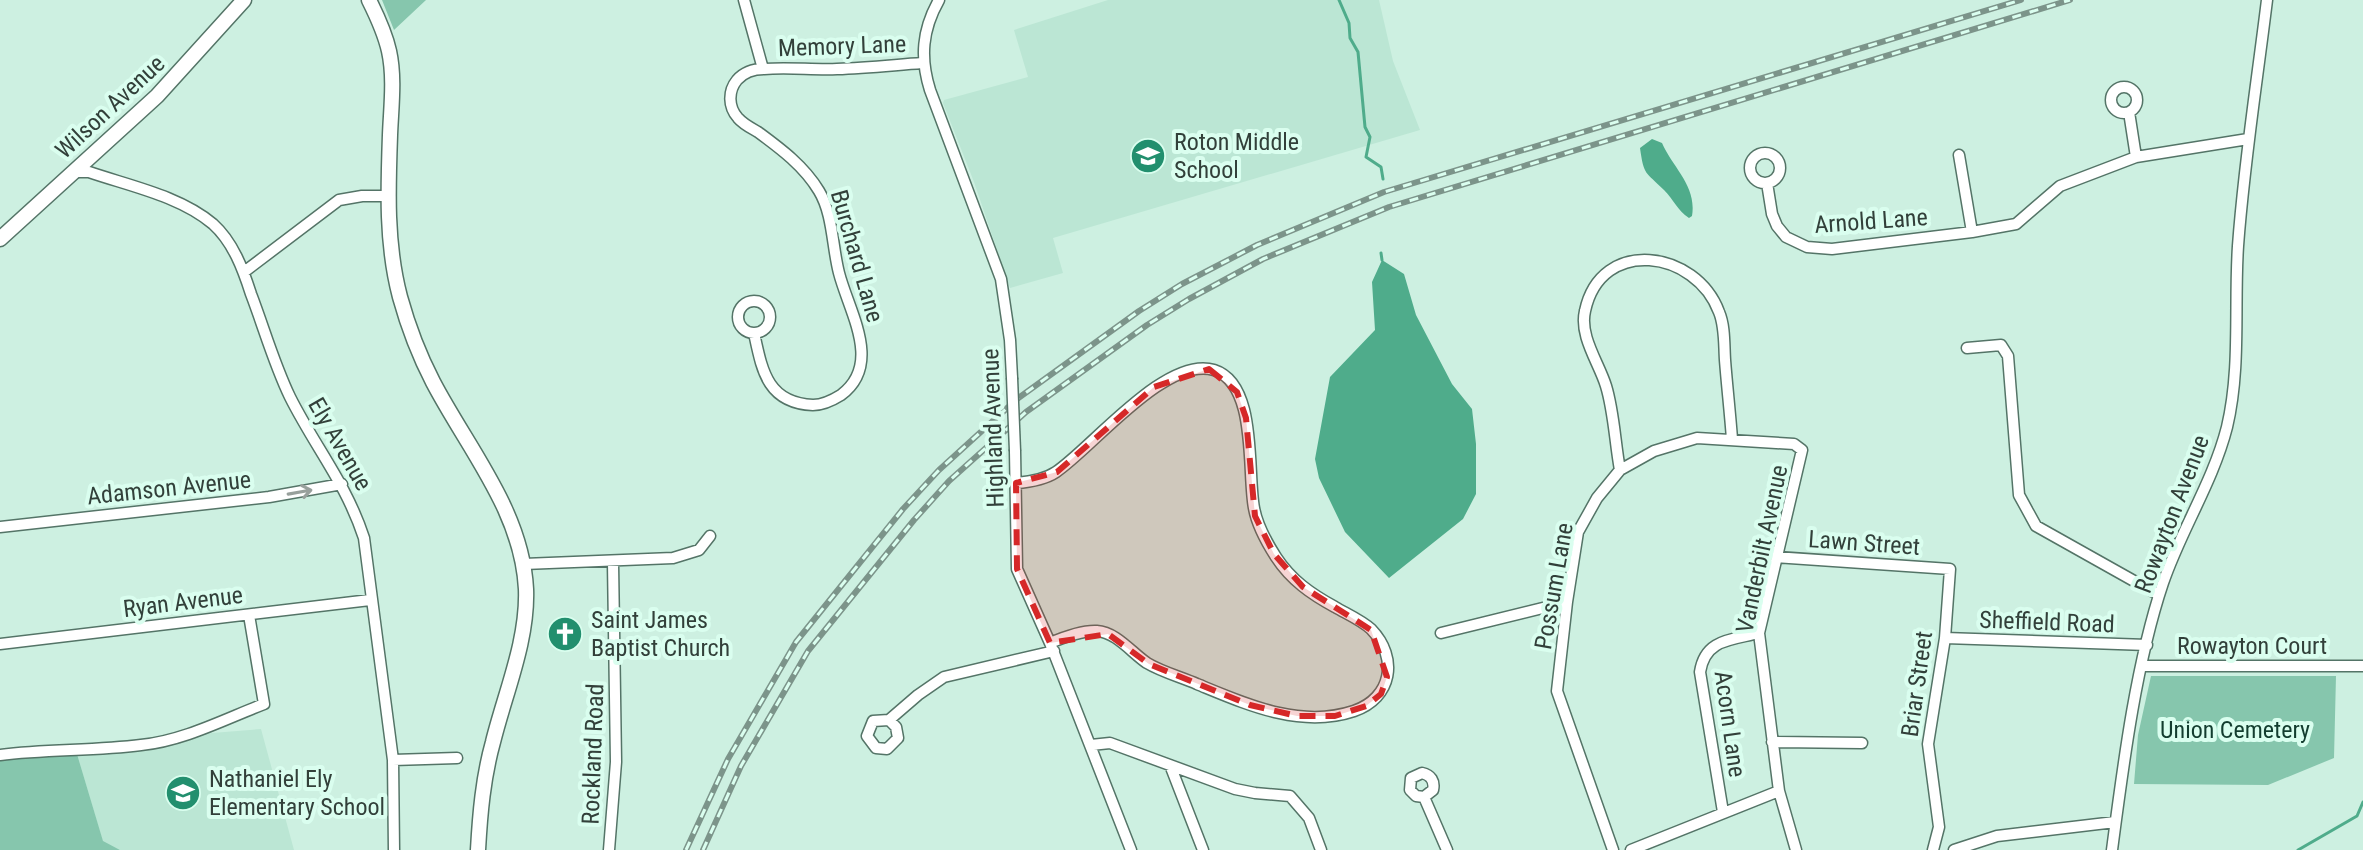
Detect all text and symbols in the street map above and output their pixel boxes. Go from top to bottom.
street label: Memory Lane [777,30,907,62]
street label: Wilson Avenue [50,50,170,164]
place label: Roton Middle School [1174,128,1299,184]
school or university icon: Roton Middle School [1129,137,1167,175]
street label: Burchard Lane [825,187,889,325]
street label: Arnold Lane [1813,203,1929,239]
street label: Highland Avenue [976,348,1010,508]
street label: Ely Avenue [302,393,378,495]
street label: Rowayton Avenue [2129,431,2215,597]
street label: Vanderbilt Avenue [1731,462,1793,636]
street label: Adamson Avenue [86,465,252,511]
one-way arrow [287,484,312,499]
street label: Possum Lane [1529,521,1579,651]
street label: Lawn Street [1807,525,1921,561]
street label: Ryan Avenue [122,581,244,623]
place label: Saint James Baptist Church [591,606,730,662]
street label: Sheffield Road [1979,606,2115,638]
church icon: Saint James Baptist Church [546,615,584,653]
street label: Briar Street [1896,629,1938,739]
street label: Rowayton Court [2177,632,2327,660]
street label: Acorn Lane [1709,669,1751,779]
street label: Rockland Road [577,683,609,825]
park label: Union Cemetery [2160,716,2310,744]
place label: Nathaniel Ely Elementary School [209,765,385,821]
school or university icon: Nathaniel Ely Elementary School [164,774,202,812]

